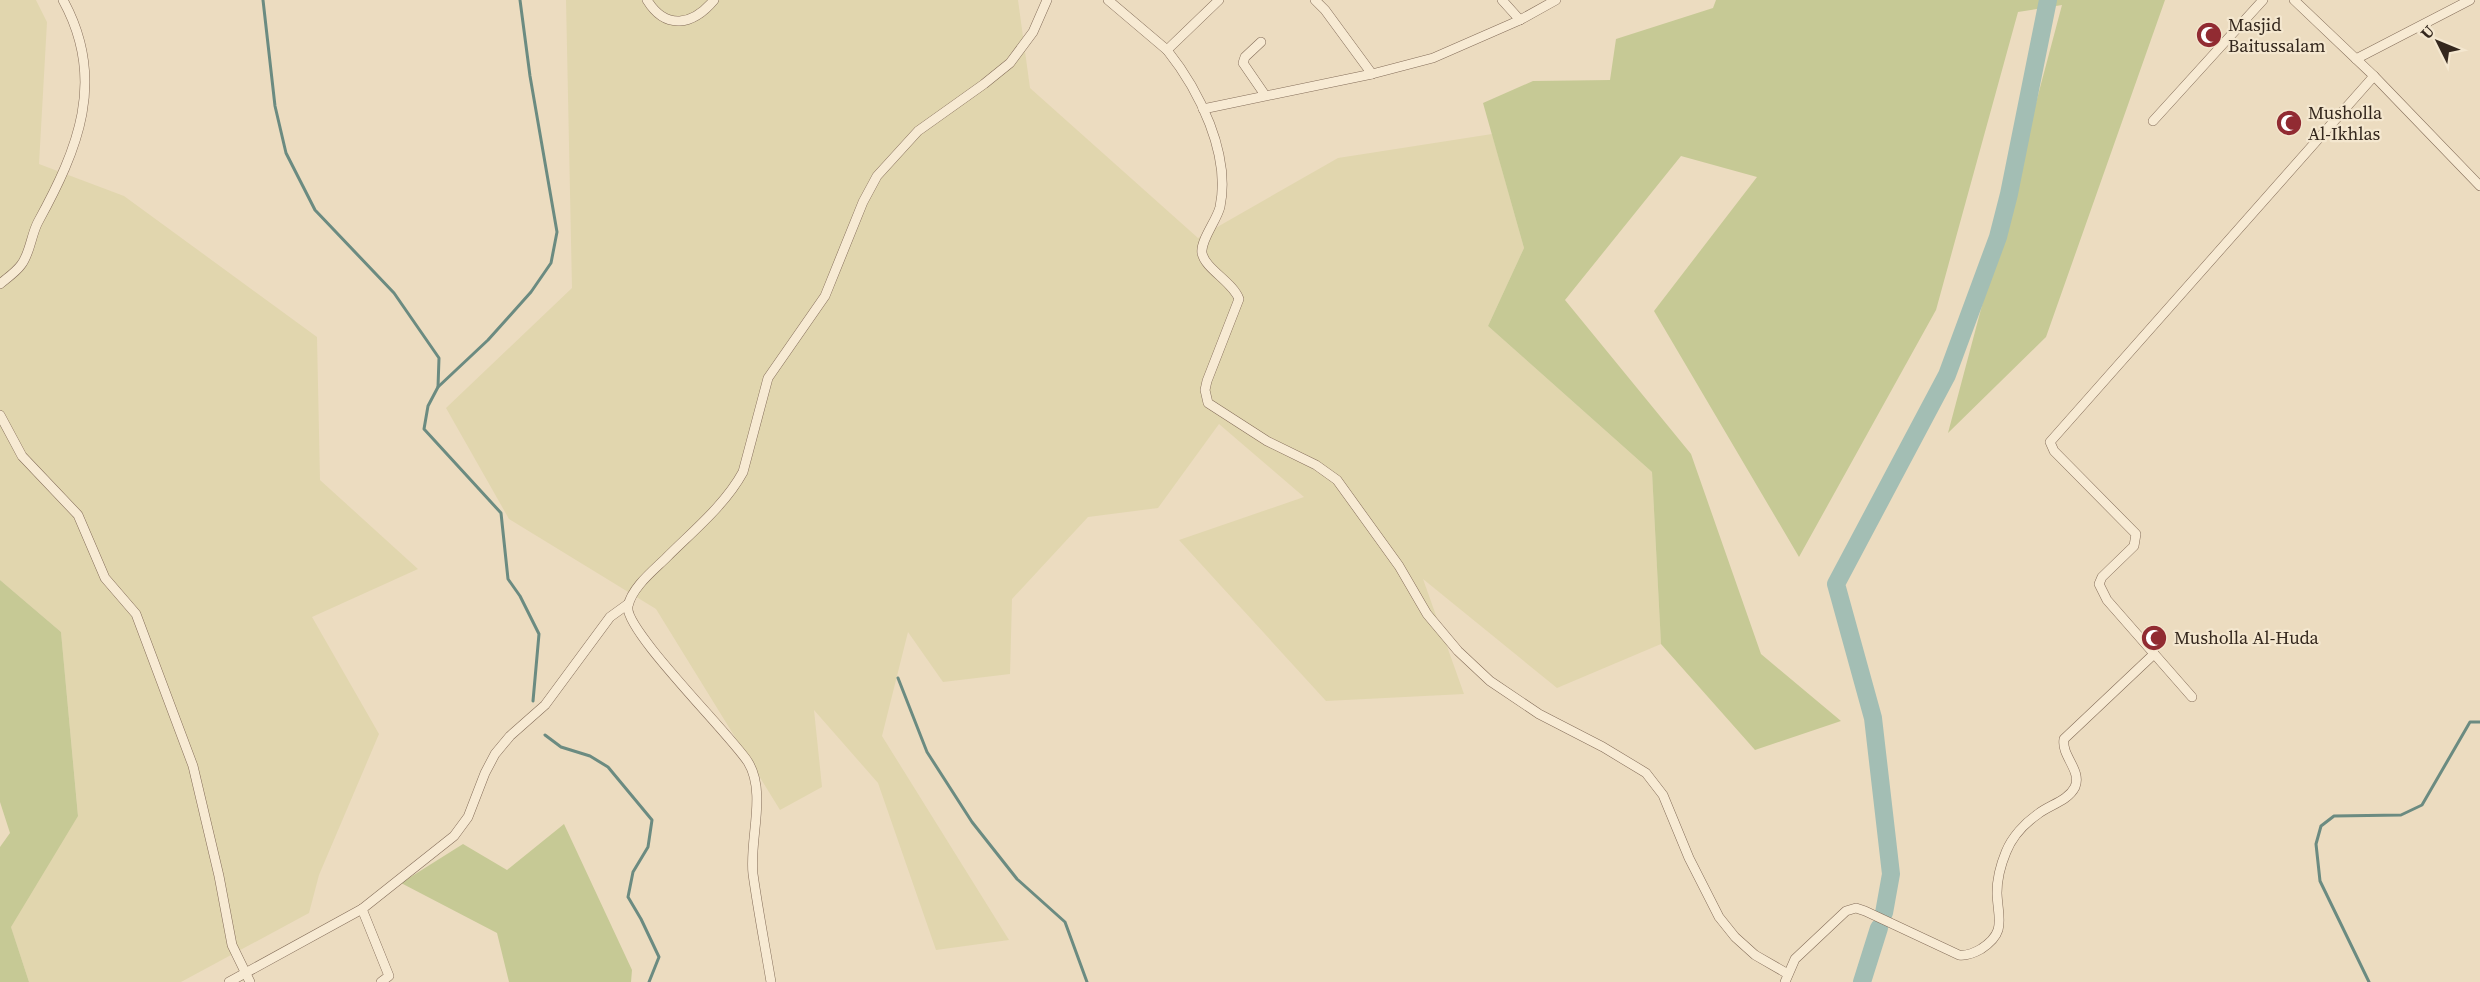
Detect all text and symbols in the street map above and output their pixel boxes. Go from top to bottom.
place label: Masjid Baitussalam [2228,12,2325,58]
north arrow [2408,12,2468,72]
mosque icon: Masjid Baitussalam [2194,20,2224,50]
text: U [2415,20,2439,44]
place label: Musholla Al-Ikhlas [2308,100,2383,146]
mosque icon: Musholla Al-Ikhlas [2274,108,2304,138]
mosque icon: Musholla Al-Huda [2139,623,2169,653]
place label: Musholla Al-Huda [2174,625,2319,650]

